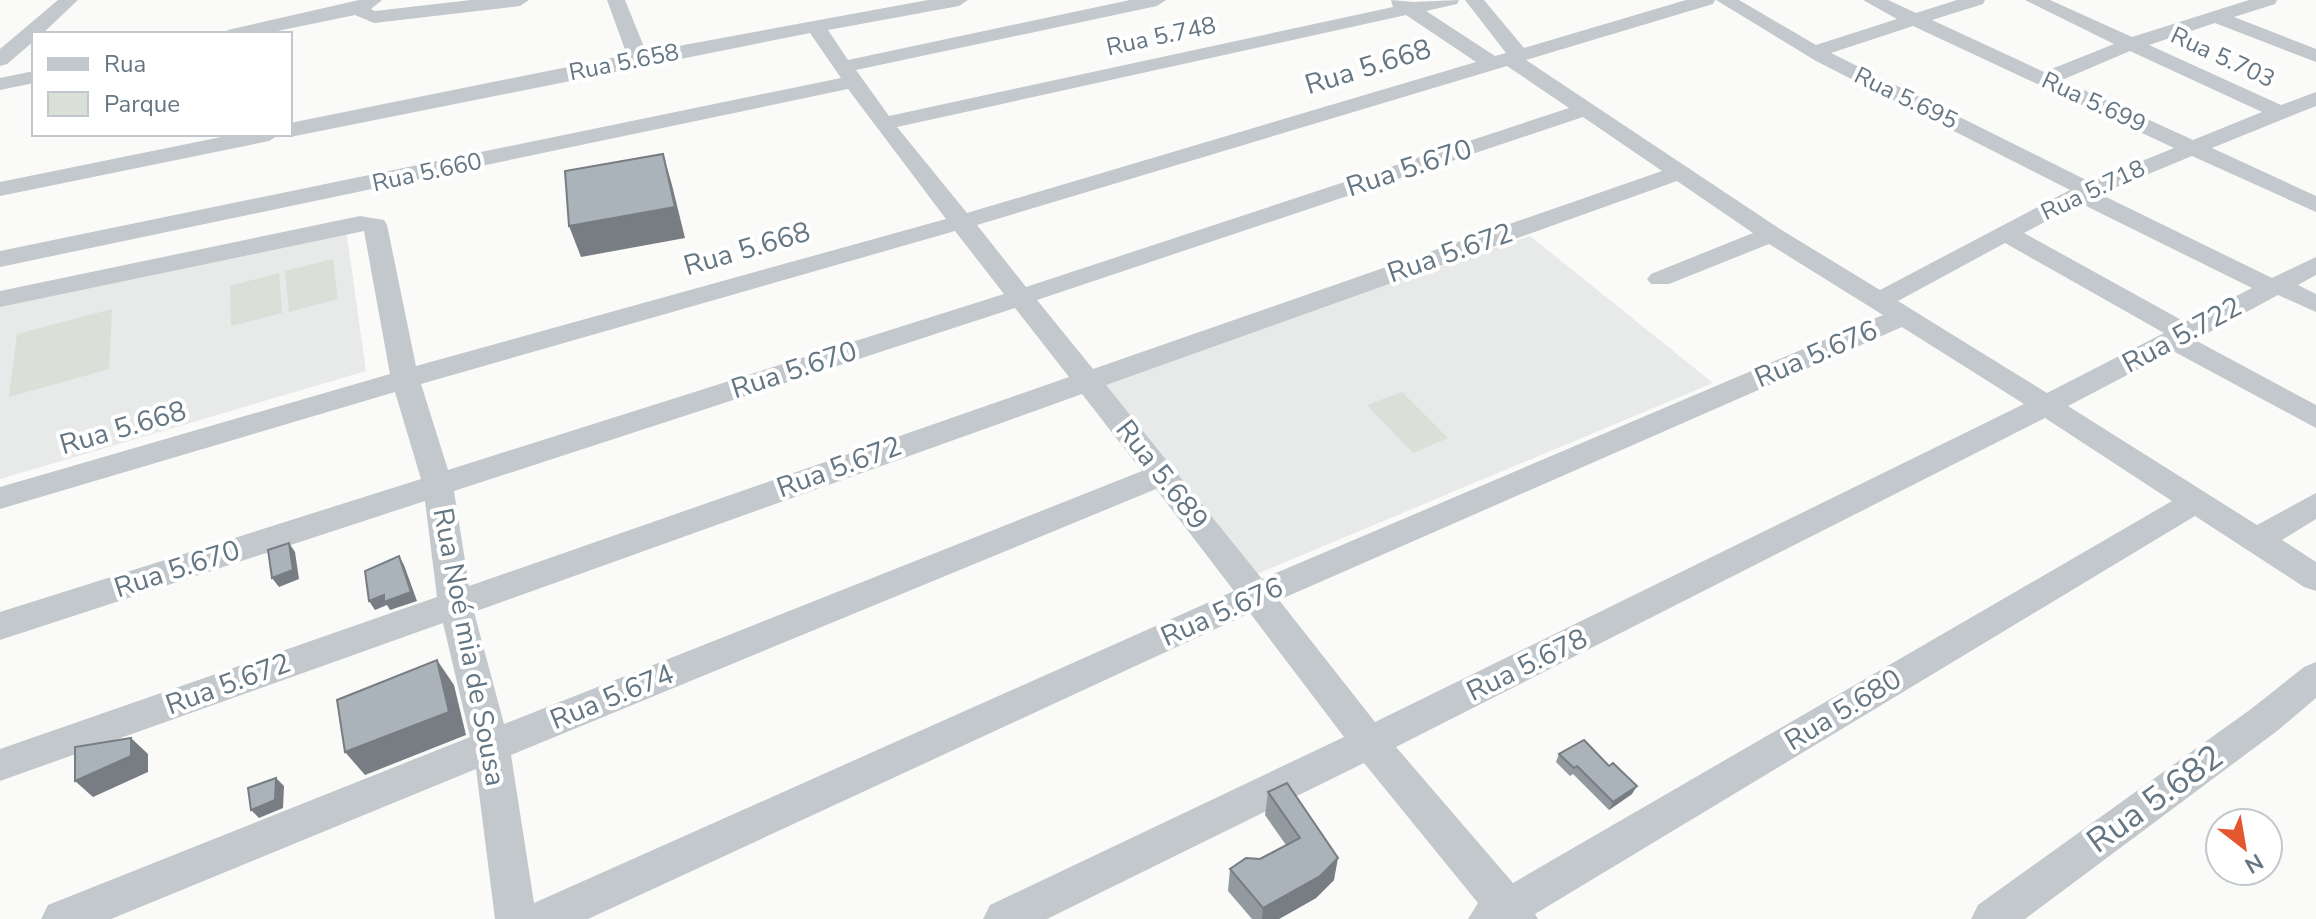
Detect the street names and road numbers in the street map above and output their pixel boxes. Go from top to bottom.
street label: Rua 5.748 [1103,9,1219,63]
street label: Rua 5.703 [2166,19,2280,95]
street label: Rua 5.668 [1300,30,1436,104]
street label: Rua 5.658 [566,36,682,88]
street label: Rua 5.695 [1849,59,1963,137]
street label: Rua 5.699 [2037,64,2151,140]
street label: Rua 5.670 [1341,130,1477,206]
street label: Rua 5.660 [369,145,485,199]
street label: Rua 5.718 [2036,152,2150,228]
street label: Rua 5.668 [679,213,815,285]
street label: Rua 5.672 [1382,214,1518,292]
street label: Rua 5.722 [2116,288,2248,382]
street label: Rua 5.676 [1749,311,1883,397]
street label: Rua 5.670 [726,332,862,408]
street label: Rua 5.668 [55,392,191,464]
street label: Rua 5.689 [1107,412,1217,538]
street label: Rua 5.672 [771,427,907,507]
street label: Rua Noé mia de Sousa [423,505,515,789]
street label: Rua 5.670 [109,531,245,607]
street label: Rua 5.676 [1155,568,1289,656]
street label: Rua 5.678 [1460,619,1594,711]
street label: Rua 5.672 [160,644,296,724]
street label: Rua 5.674 [545,655,679,739]
street label: Rua 5.680 [1777,660,1909,760]
street label: Rua 5.682 [2078,734,2232,864]

